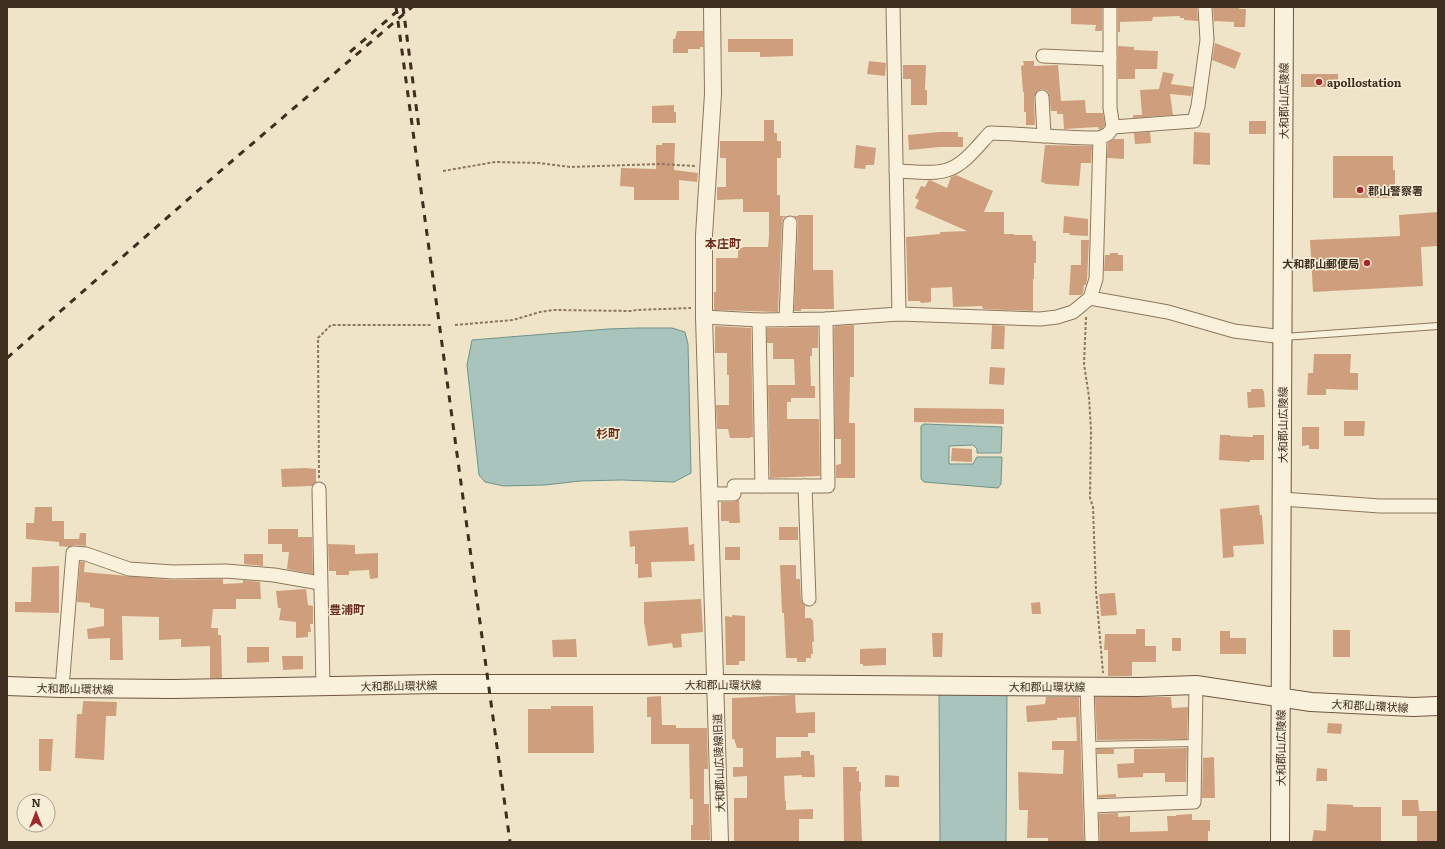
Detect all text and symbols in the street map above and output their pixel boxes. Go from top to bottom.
street label: 大和郡山広陵線 [1275,63,1291,140]
place label: apollostation [1327,74,1402,90]
marker: apollostation [1314,77,1324,87]
place label: 郡山警察署 [1368,182,1423,198]
marker: 郡山警察署 [1355,185,1365,195]
district label: 本庄町 [705,234,741,252]
place label: 大和郡山郵便局 [1282,255,1359,271]
marker: 大和郡山郵便局 [1362,258,1372,268]
street label: 大和郡山広陵線 [1274,387,1290,464]
district label: 杉町 [596,424,620,442]
district label: 豊浦町 [329,600,365,618]
street label: 大和郡山環状線 [360,676,438,694]
street label: 大和郡山環状線 [685,676,762,692]
street label: 大和郡山環状線 [1009,678,1086,694]
street label: 大和郡山環状線 [36,679,114,697]
street label: 大和郡山環状線 [1331,695,1409,715]
street label: 大和郡山広陵線 [1272,710,1288,787]
street label: 大和郡山広陵線旧道 [708,713,728,813]
north arrow [16,793,56,833]
text: N [31,794,41,810]

